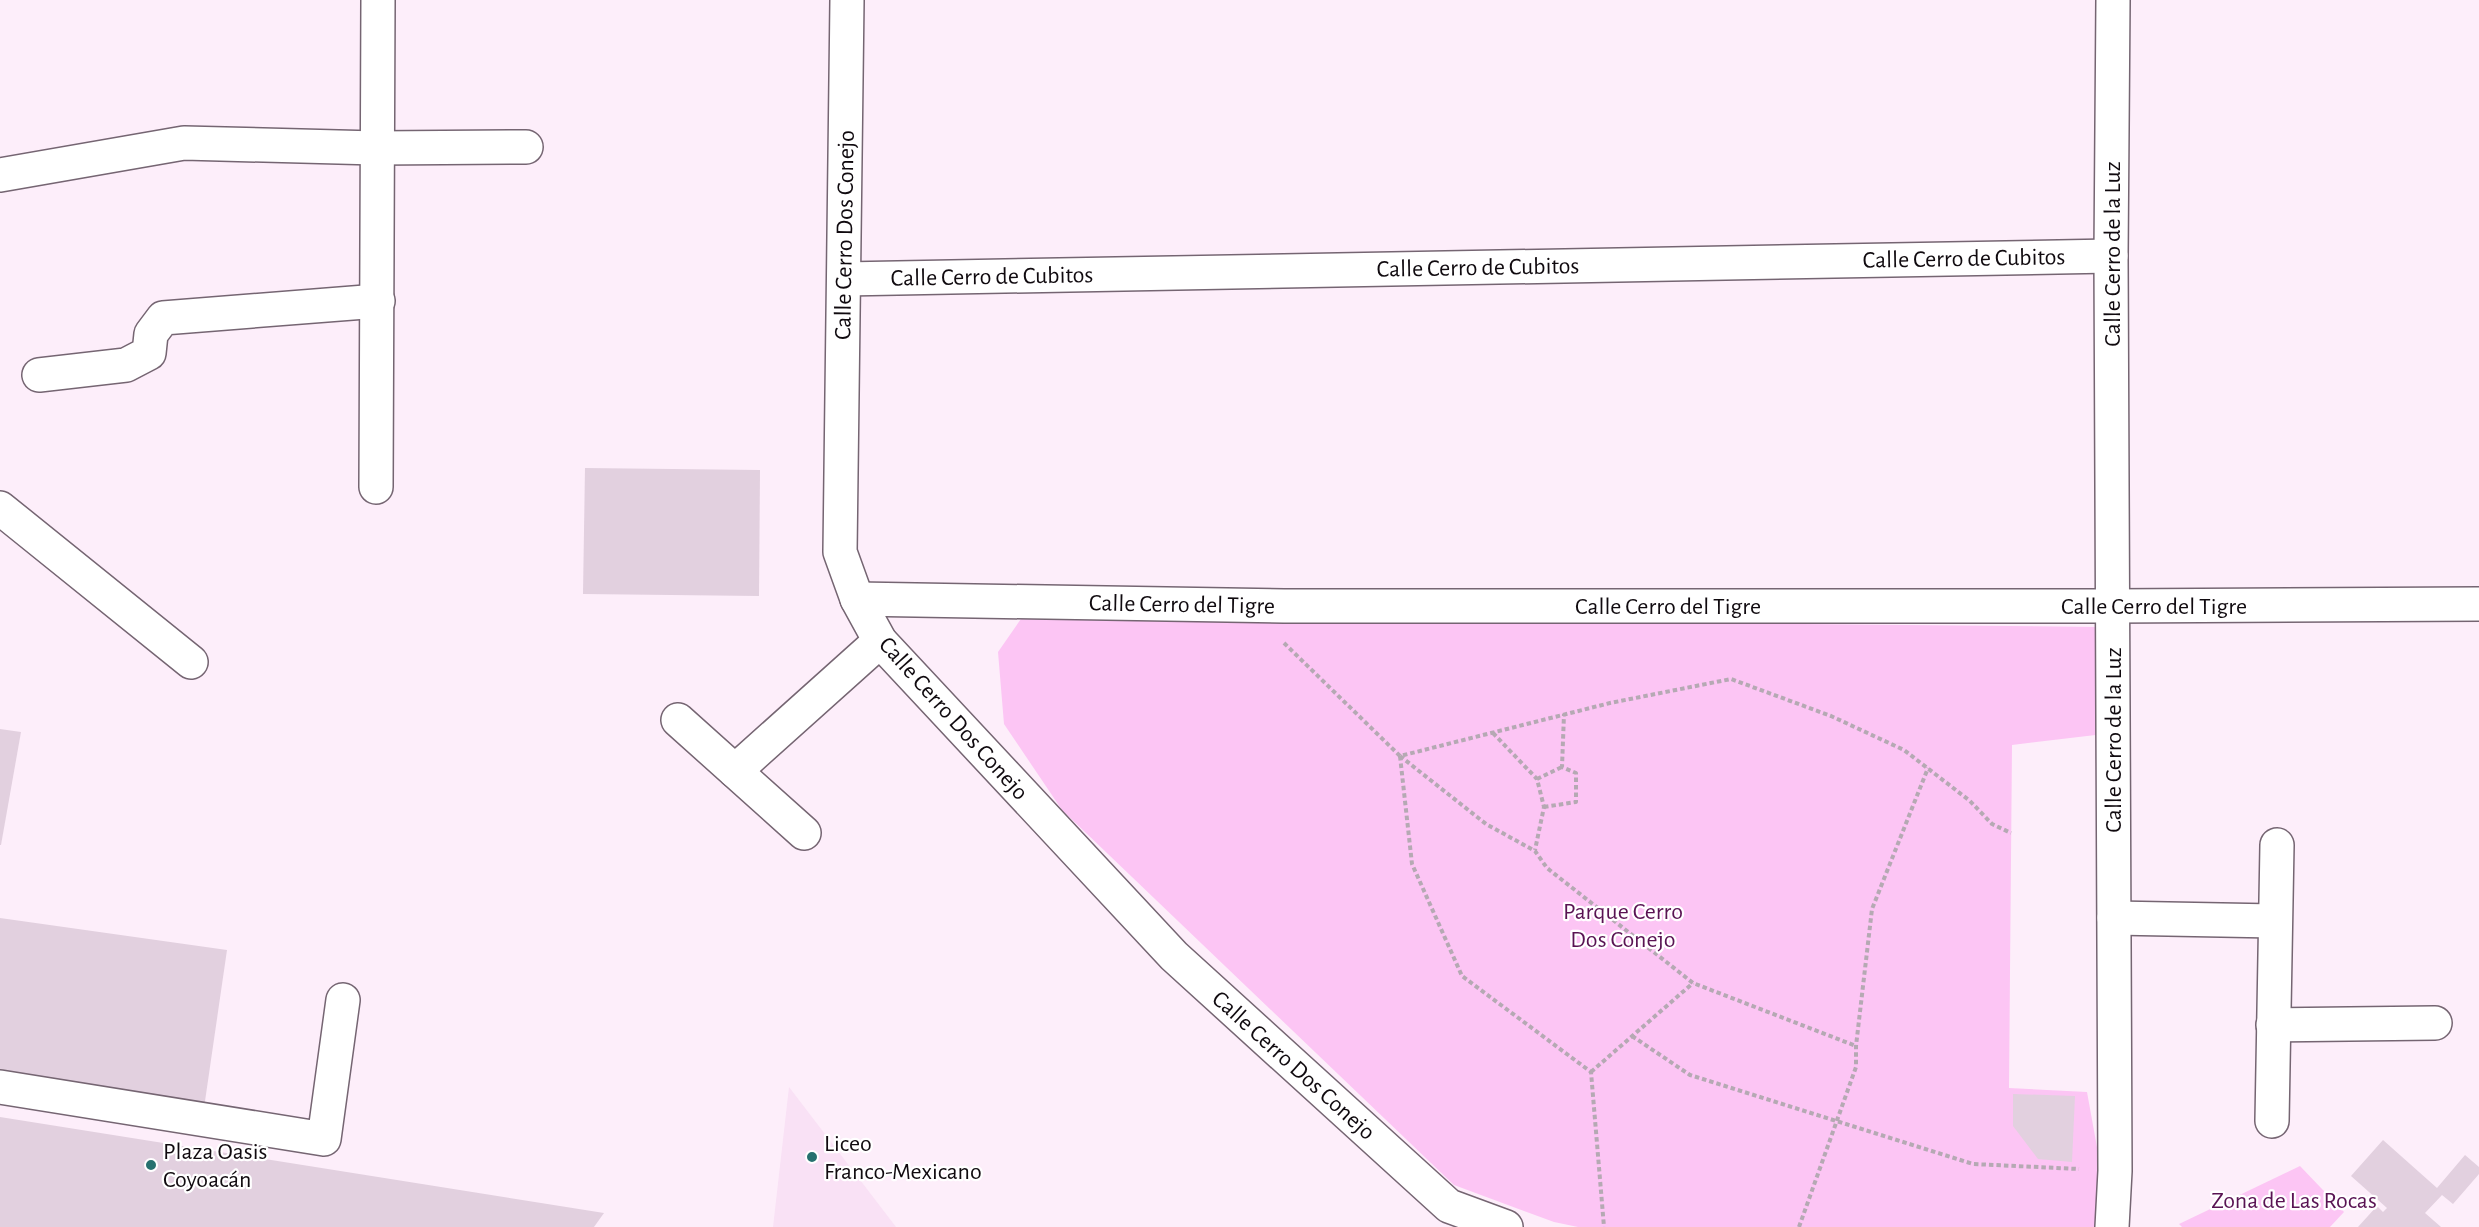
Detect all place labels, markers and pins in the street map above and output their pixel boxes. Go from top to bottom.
place label: Liceo Franco-Mexicano [824,1132,982,1184]
place label: Plaza Oasis Coyoacán [163,1140,267,1192]
marker: Liceo Franco-Mexicano [805,1150,819,1164]
marker: Plaza Oasis Coyoacán [144,1158,158,1172]

